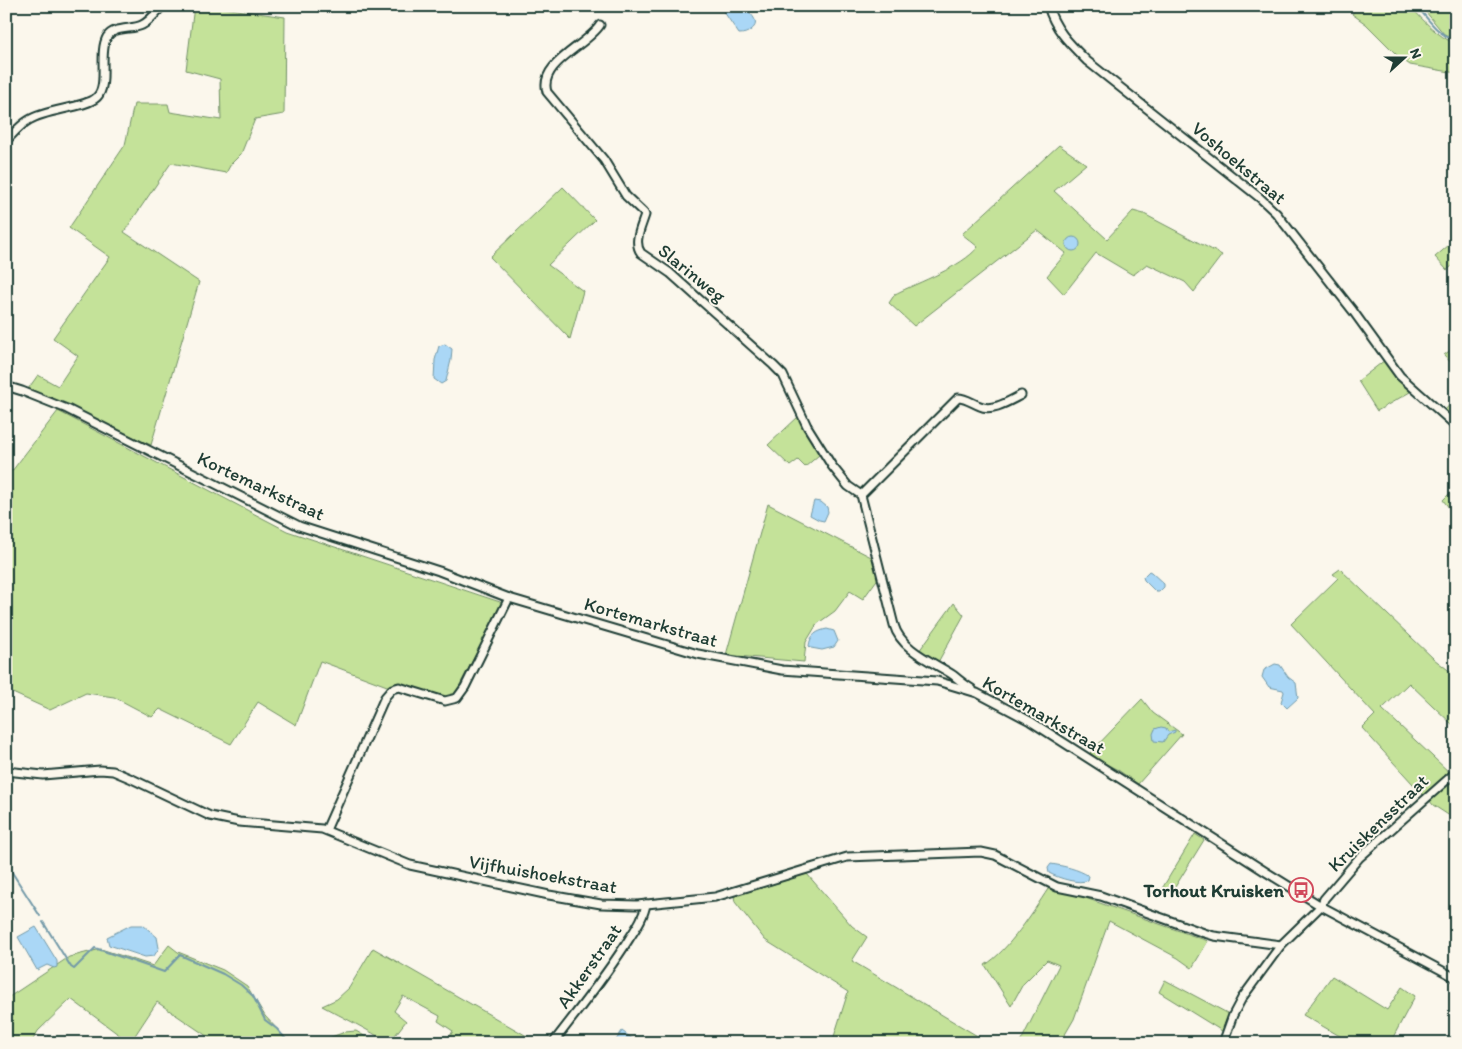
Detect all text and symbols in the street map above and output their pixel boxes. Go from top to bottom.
north arrow [1380,32,1430,82]
text: N [1406,46,1425,61]
street label: Voshoekstraat [1187,117,1291,209]
street label: Slarinweg [653,239,731,307]
street label: Kortemarkstraat [194,446,328,526]
street label: Kortemarkstraat [582,592,720,652]
street label: Kortemarkstraat [979,671,1109,759]
street label: Kruiskensstraat [1323,769,1433,877]
street label: Vijfhuishoekstraat [467,850,619,898]
bus stop icon: Torhout Kruisken [1288,877,1314,903]
place label: Torhout Kruisken [1143,879,1284,902]
street label: Akkerstraat [552,919,626,1013]

